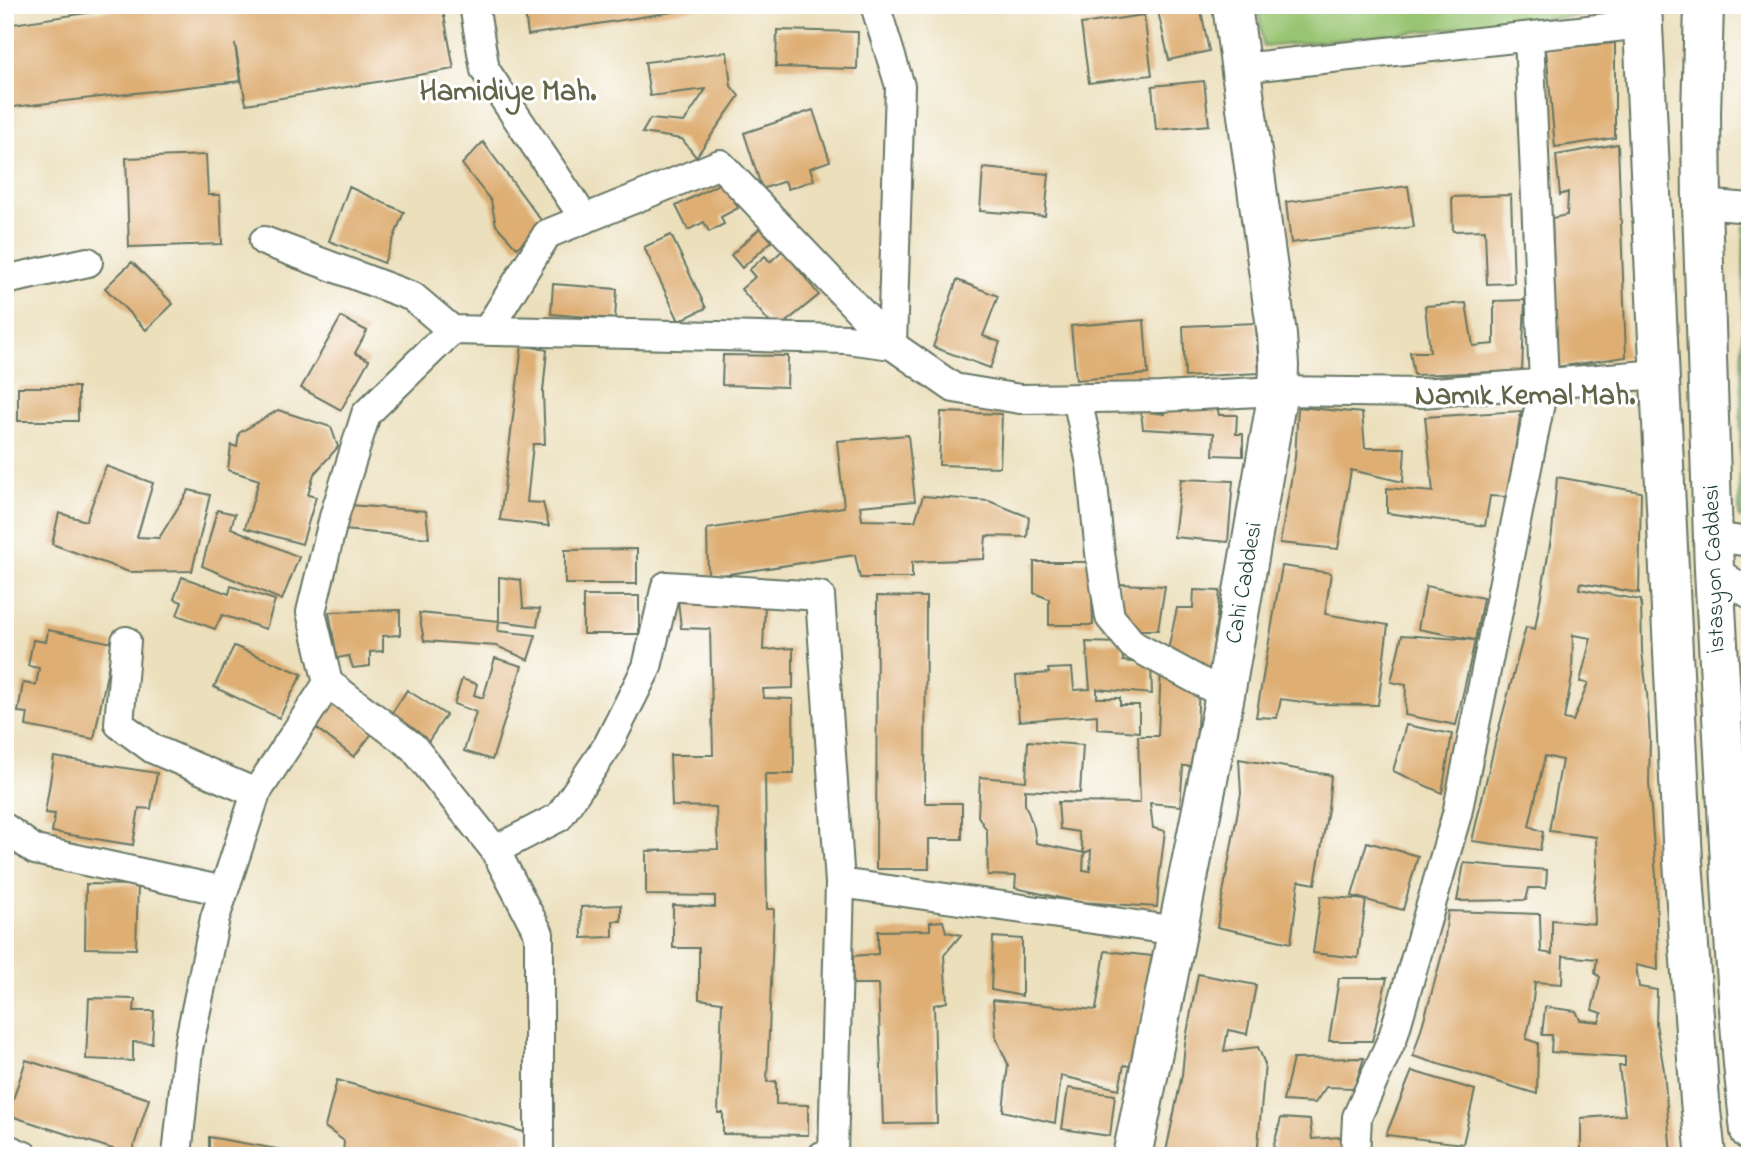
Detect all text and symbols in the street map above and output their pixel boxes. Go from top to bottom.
district label: Hamidiye Mah. [420,71,596,115]
district label: Namık Kemal Mah. [1415,375,1635,419]
street label: İstasyon Caddesi [1696,484,1736,654]
street label: Cahi Caddesi [1218,520,1272,646]

